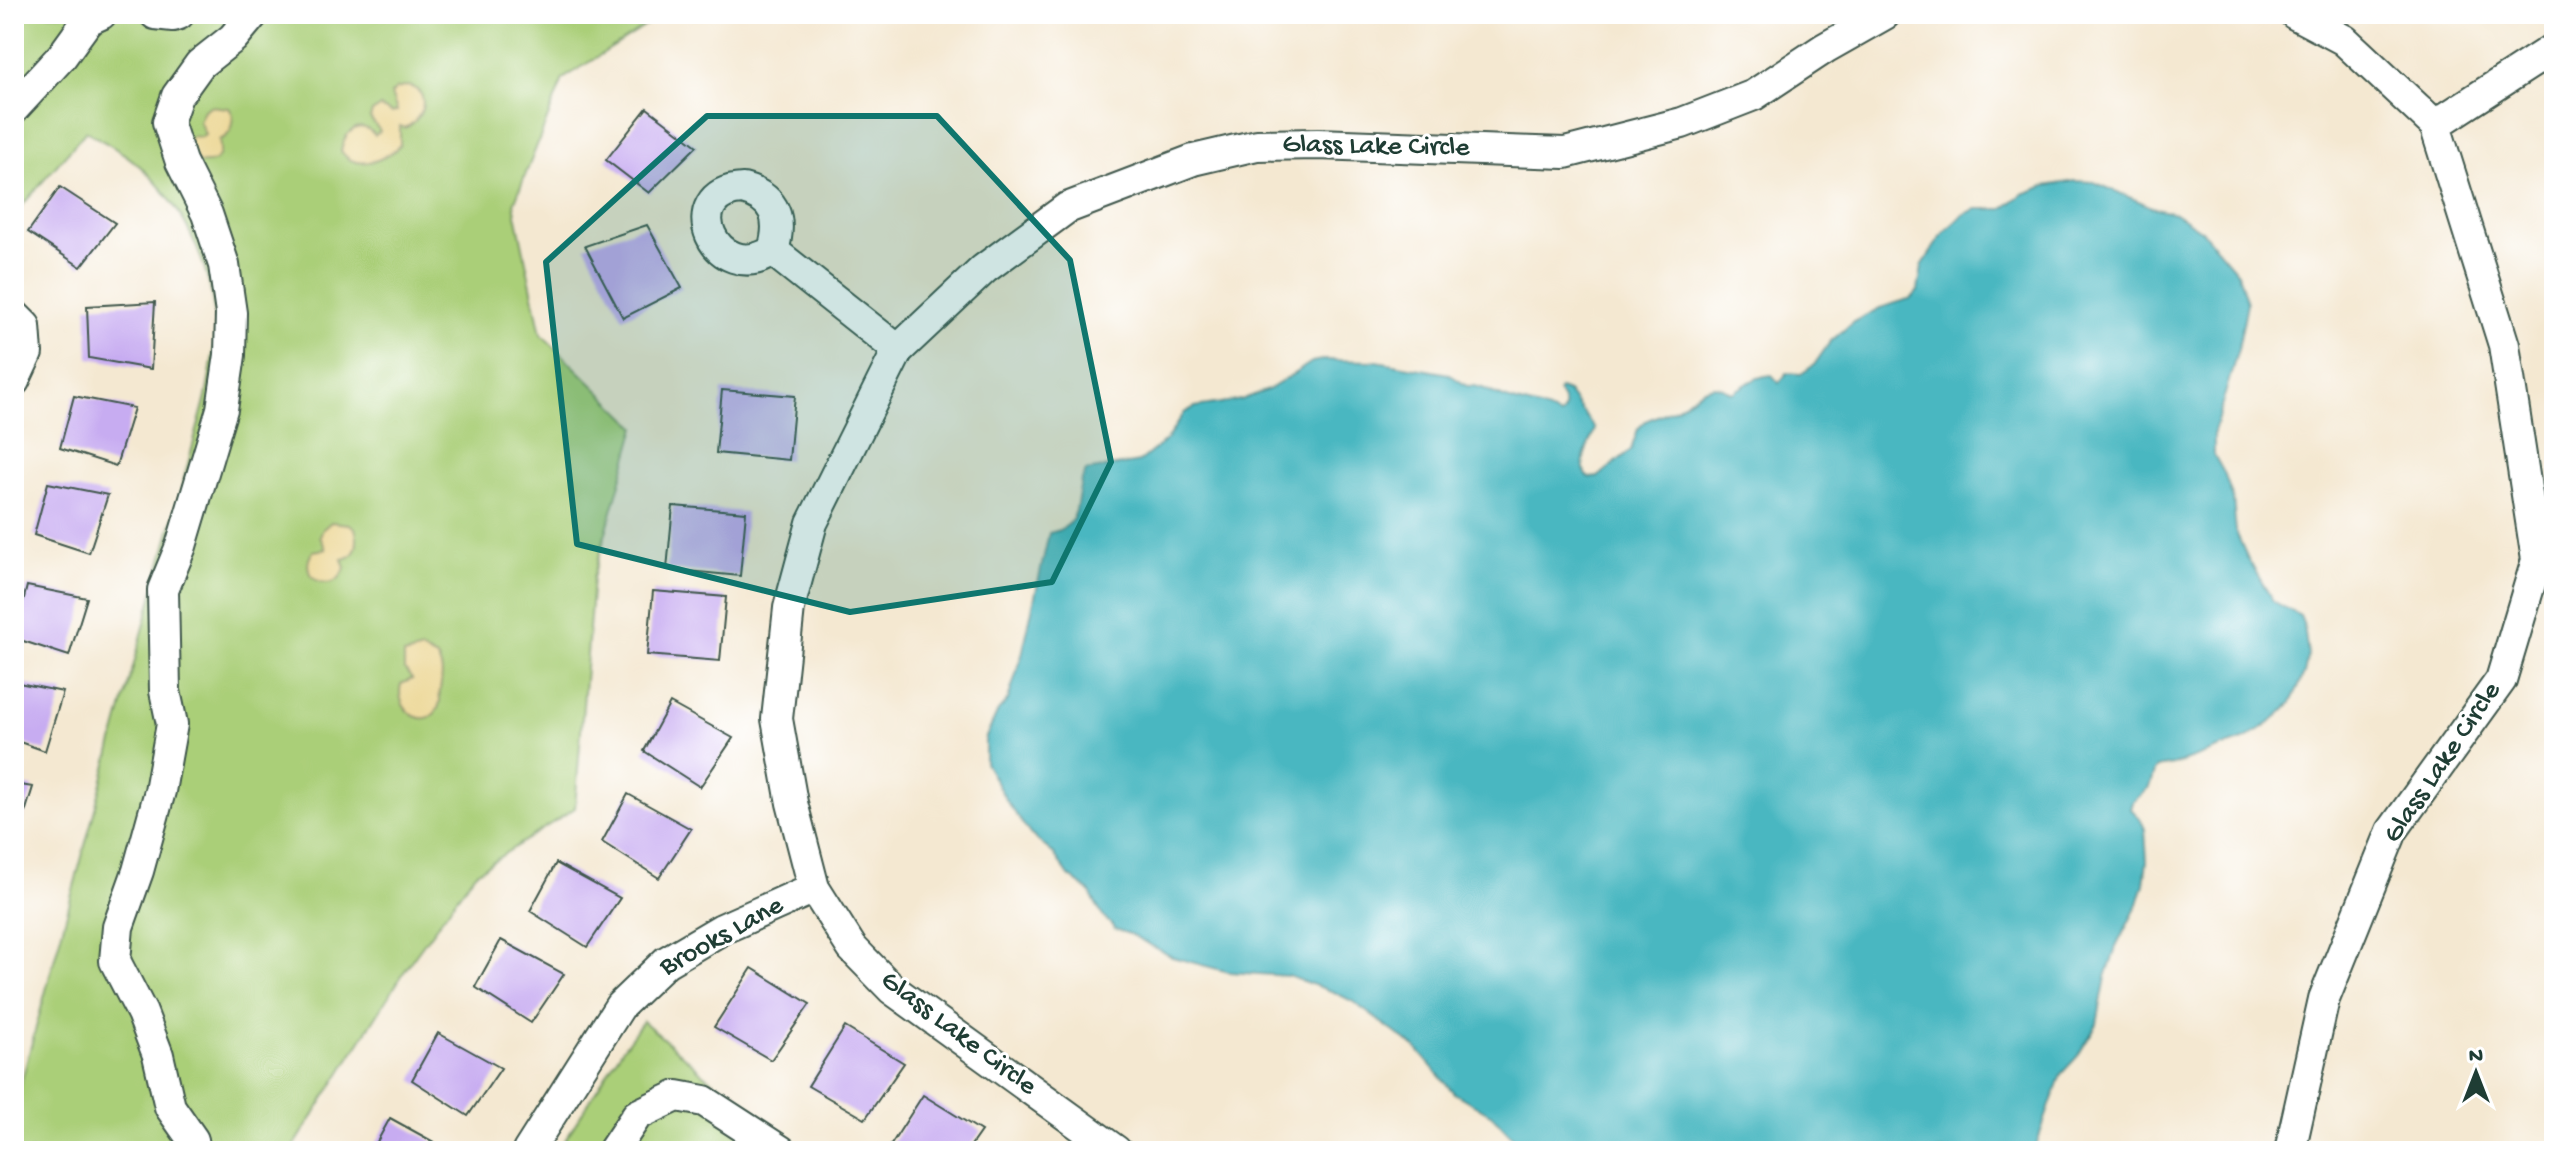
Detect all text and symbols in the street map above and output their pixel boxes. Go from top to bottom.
street label: Glass Lake Circle [1282,129,1470,165]
street label: Glass Lake Circle [2377,676,2509,850]
street label: Brooks Lane [654,889,790,985]
street label: Glass Lake Circle [873,964,1043,1104]
north arrow [2436,1033,2516,1113]
text: N [2469,1044,2483,1070]

